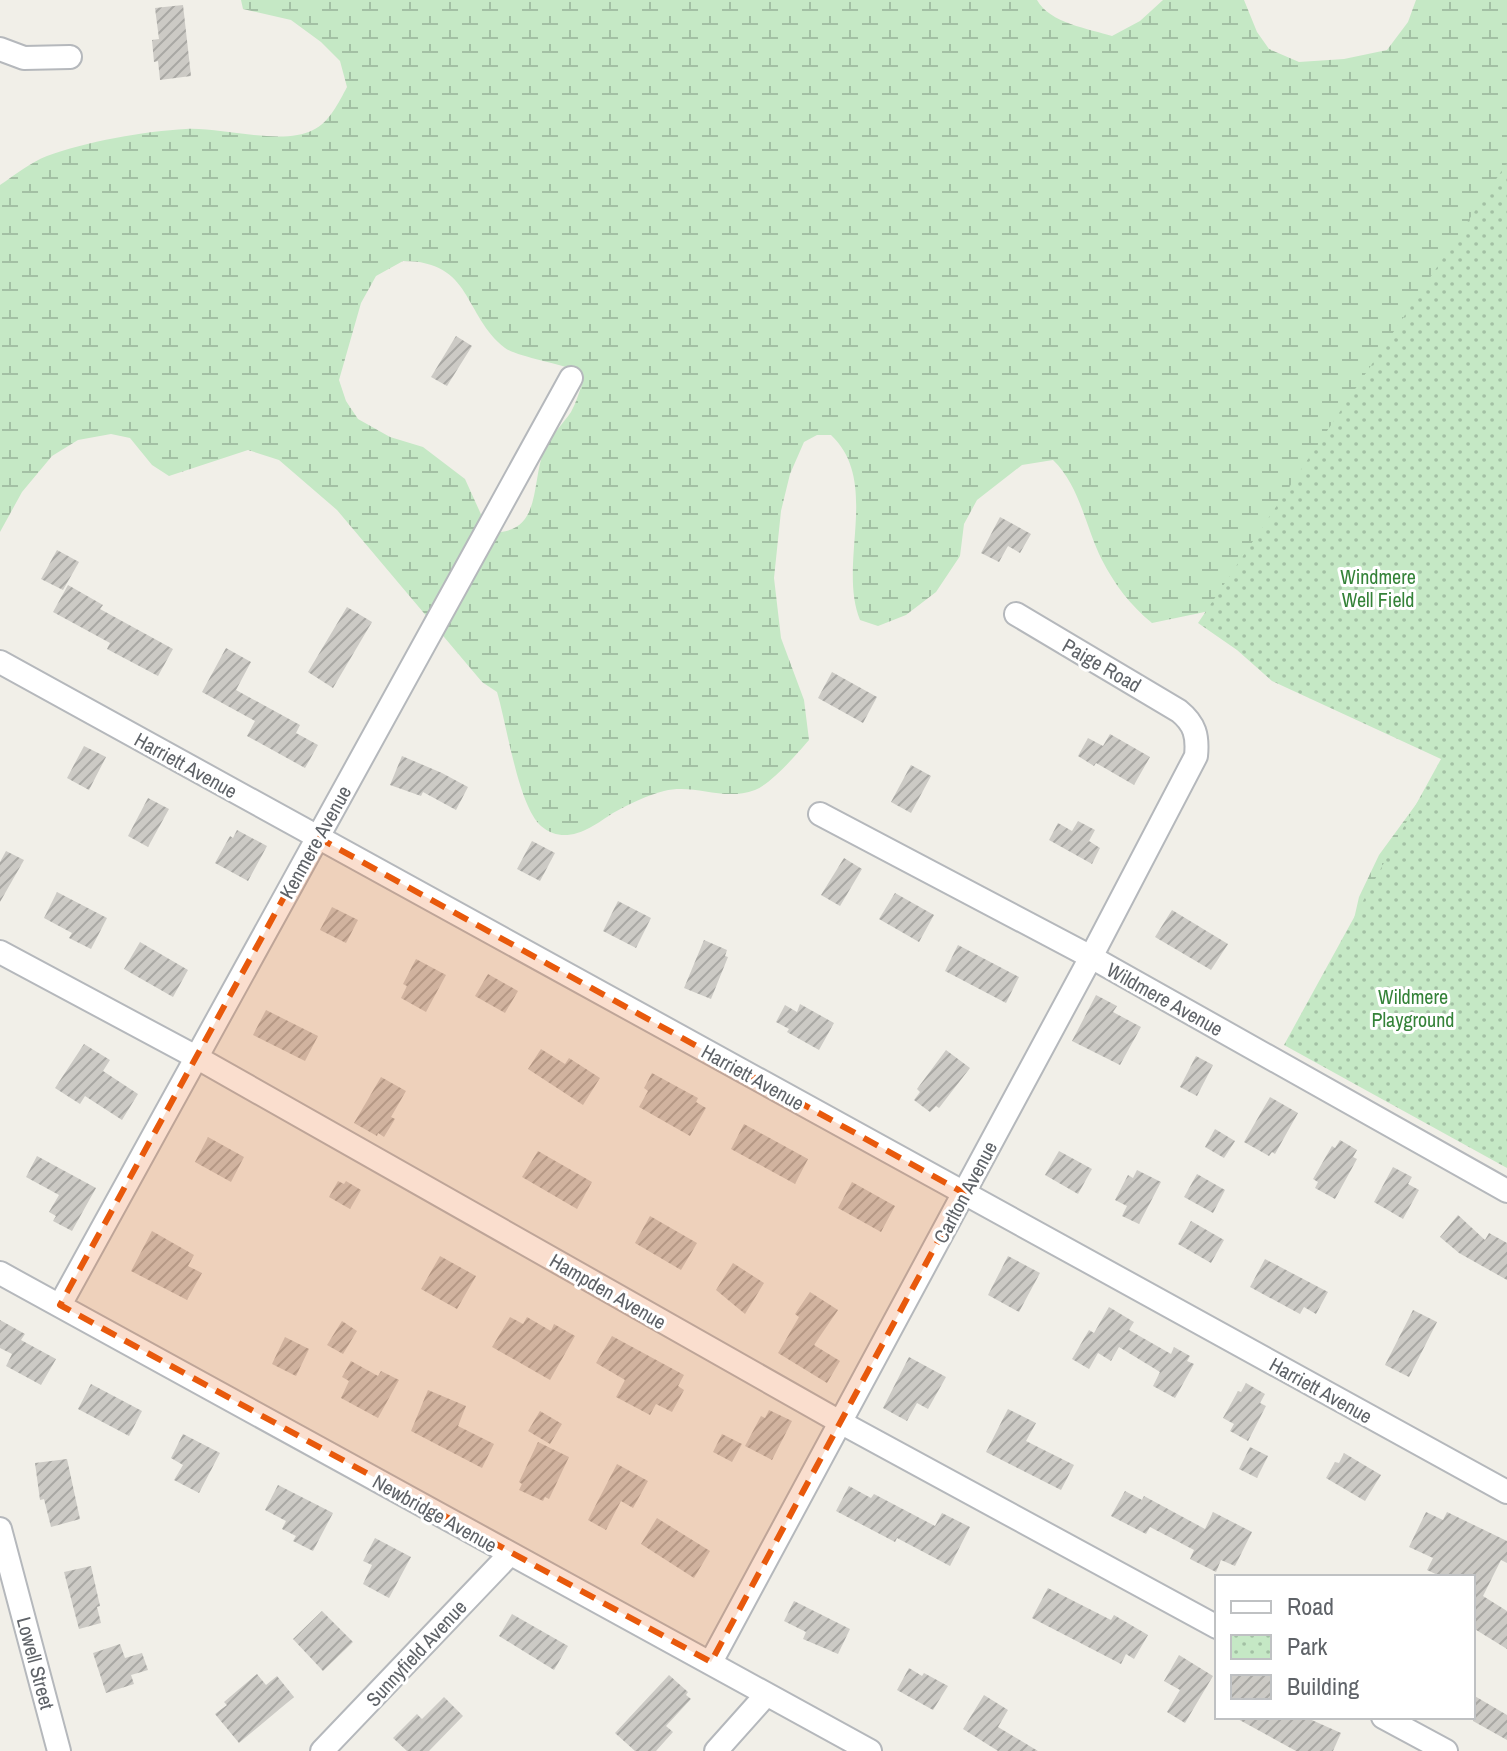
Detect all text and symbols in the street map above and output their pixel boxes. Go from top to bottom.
park label: Windmere Well Field [1340,563,1416,613]
street label: Paige Road [1058,632,1146,698]
street label: Harriett Avenue [130,726,242,804]
street label: Kenmere Avenue [273,781,357,903]
street label: Wildmere Avenue [1102,956,1228,1042]
park label: Wildmere Playground [1372,983,1454,1033]
street label: Harriett Avenue [697,1038,809,1116]
street label: Carlton Avenue [927,1136,1003,1248]
street label: Hampden Avenue [545,1247,671,1335]
street label: Harriett Avenue [1265,1351,1377,1429]
street label: Newbridge Avenue [368,1468,502,1558]
legend [1215,1575,1475,1719]
text: Road [1287,1590,1334,1622]
street label: Sunnyfield Avenue [360,1594,472,1712]
street label: Lowell Street [11,1614,61,1713]
text: Park [1287,1630,1328,1662]
text: Building [1287,1670,1359,1702]

